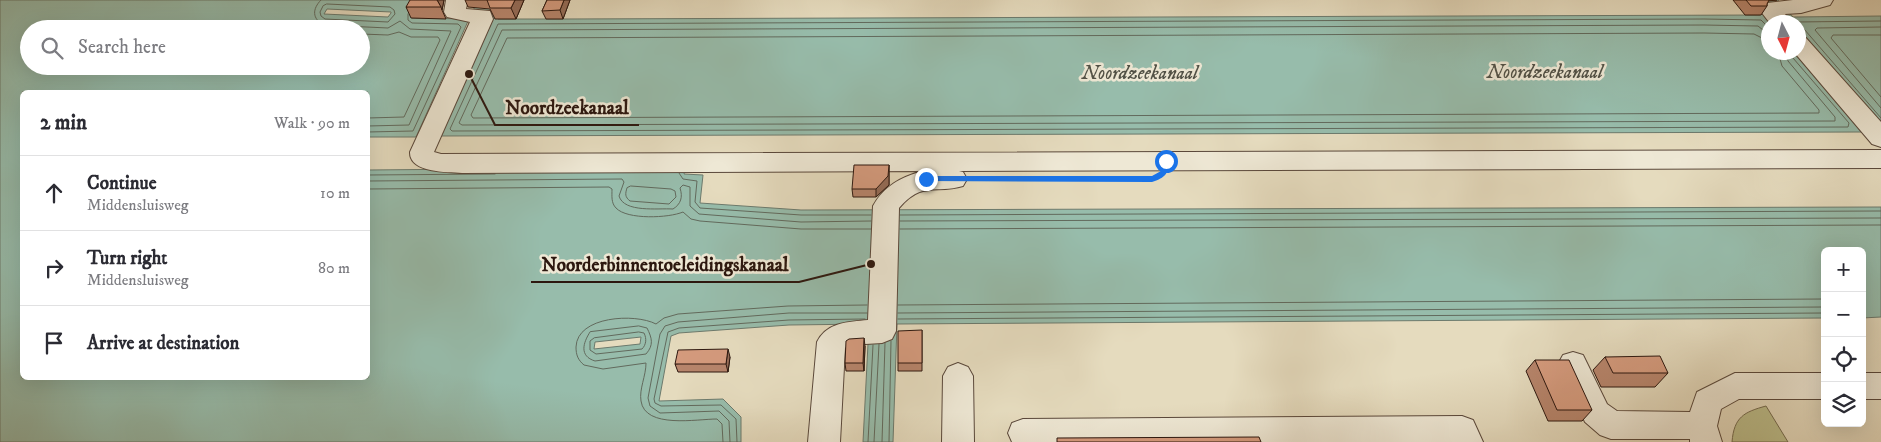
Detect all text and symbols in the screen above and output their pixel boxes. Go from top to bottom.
north arrow [1761,15,1806,60]
search box [20,20,370,75]
icon: search [38,34,66,62]
text: Search here [78,36,166,59]
water label: Noordzeekanaal [1486,61,1605,84]
water label: Noordzeekanaal [1081,62,1200,85]
callout: Noordzeekanaal [495,91,639,125]
text: Noordzeekanaal [505,97,629,120]
text: 2 min [40,110,87,136]
text: Walk · 90 m [274,113,350,133]
route start [1155,150,1178,173]
route end [915,168,938,191]
text: Continue [87,172,157,195]
icon: ahead [40,179,68,207]
text: 10 m [320,183,350,203]
text: Middensluisweg [87,195,189,215]
text: Turn right [87,247,167,270]
map controls [1821,247,1866,427]
button: + [1821,247,1866,292]
callout: Noorderbinnentoeleidingskanaal [531,248,799,282]
icon: right [40,254,68,282]
text: Noorderbinnentoeleidingskanaal [541,254,789,277]
text: 80 m [318,258,350,278]
text: Middensluisweg [87,270,189,290]
button: − [1821,292,1866,337]
icon: arrive [40,329,68,357]
text: Arrive at destination [87,332,239,355]
button: locate [1821,337,1866,382]
button: layers [1821,382,1866,427]

